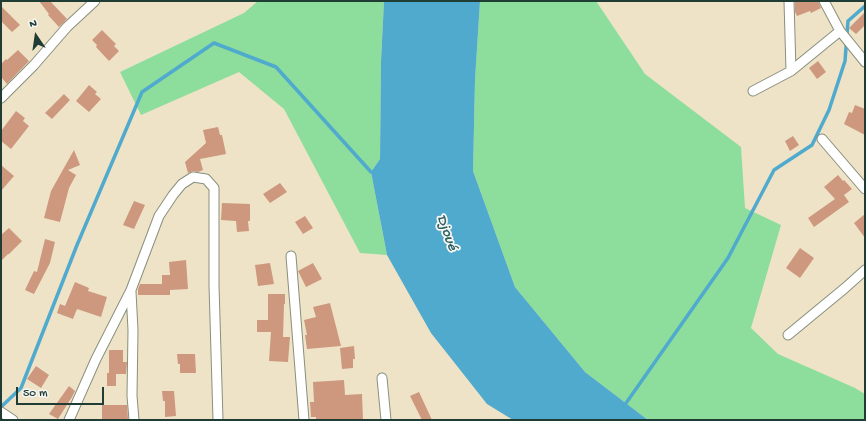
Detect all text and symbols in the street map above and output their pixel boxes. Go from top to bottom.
north arrow [16,16,56,56]
text: N [28,18,38,31]
water label: Djoué [431,213,461,253]
scale bar [18,379,106,405]
text: 50 m [23,387,48,401]

